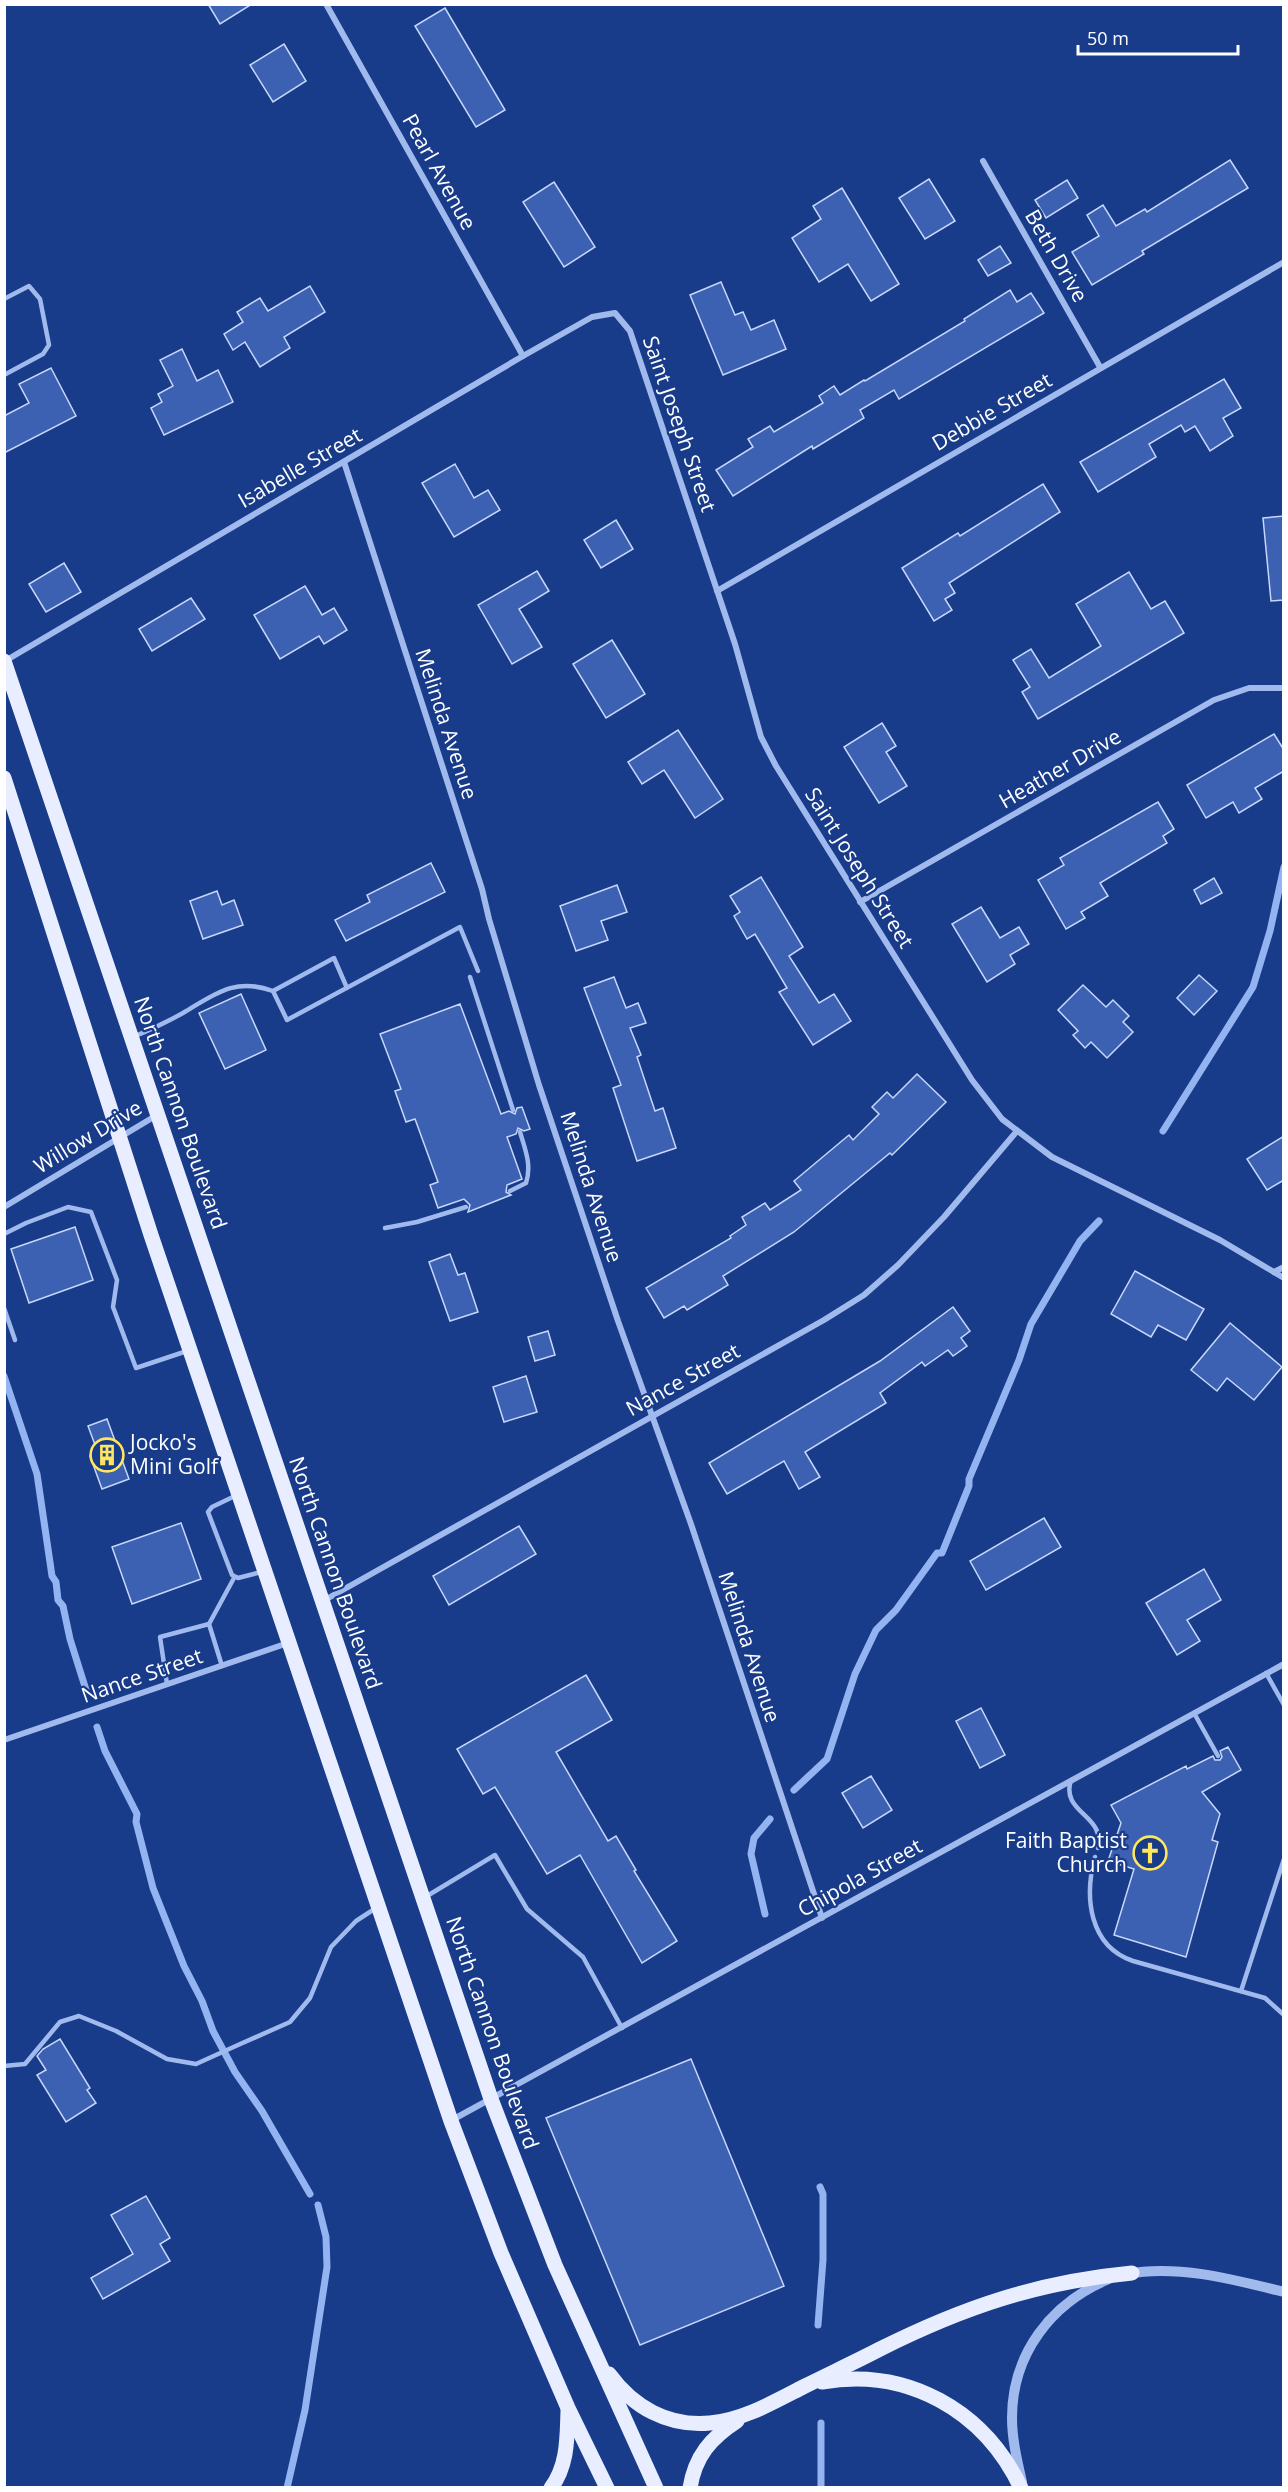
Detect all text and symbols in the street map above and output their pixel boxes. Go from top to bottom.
scale bar [1078,18,1238,56]
text: 50 m [1087,26,1129,50]
street label: Pearl Avenue [396,109,483,235]
street label: Beth Drive [1019,204,1095,307]
street label: Saint Joseph Street [637,332,723,515]
street label: Debbie Street [927,366,1056,457]
street label: Isabelle Street [232,420,367,514]
street label: Melinda Avenue [409,645,485,803]
street label: Heather Drive [993,722,1126,814]
street label: Saint Joseph Street [799,782,921,953]
street label: North Cannon Boulevard [128,993,234,1233]
street label: Willow Drive [28,1093,147,1179]
street label: Melinda Avenue [554,1108,630,1266]
street label: Nance Street [620,1336,745,1422]
place label: Jocko's Mini Golf [128,1428,220,1480]
building icon: Jocko's Mini Golf [89,1437,125,1473]
street label: North Cannon Boulevard [283,1453,389,1693]
street label: Melinda Avenue [712,1568,788,1726]
street label: Nance Street [77,1641,206,1709]
place label: Faith Baptist Church [1005,1826,1127,1878]
street label: Chipola Street [792,1831,927,1923]
church icon: Faith Baptist Church [1132,1835,1168,1871]
street label: North Cannon Boulevard [440,1913,546,2153]

